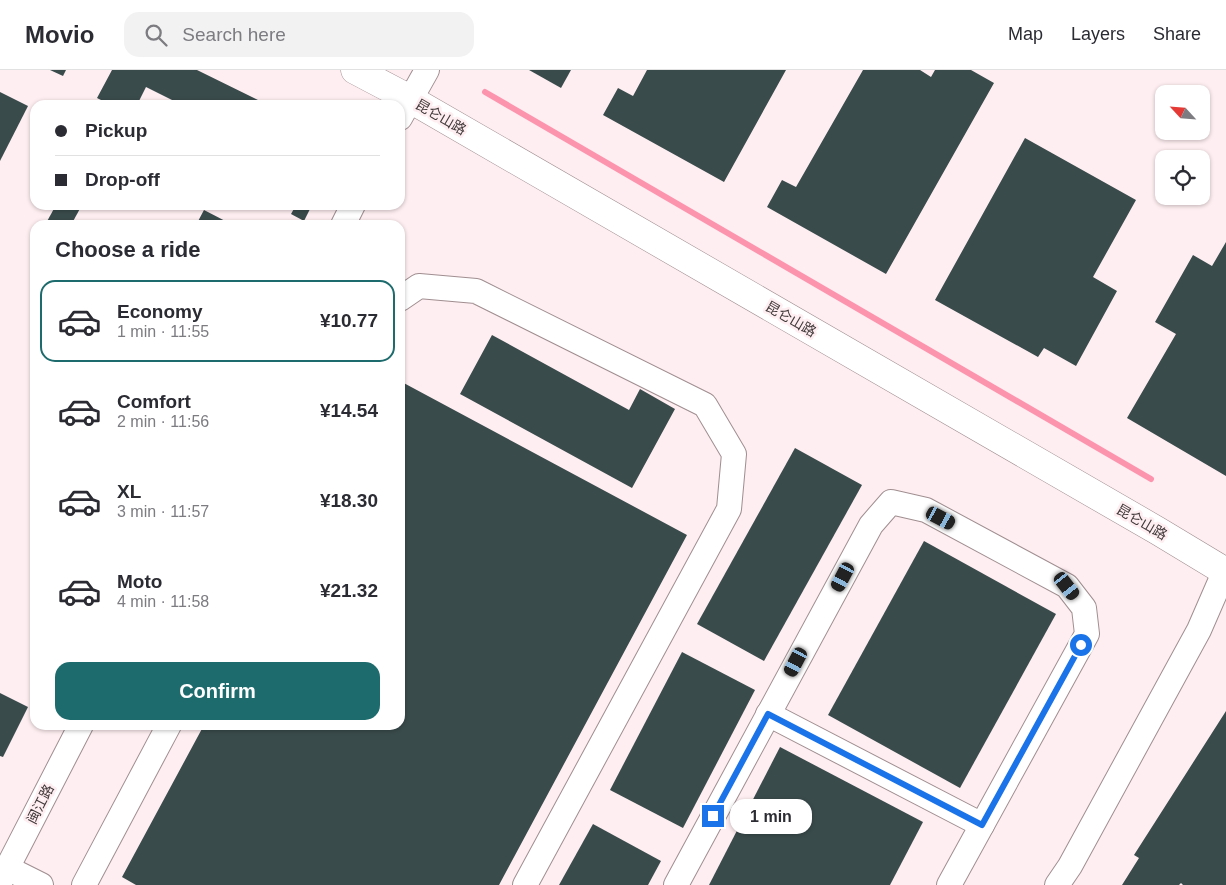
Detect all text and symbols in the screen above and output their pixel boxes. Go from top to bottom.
search box [124,12,474,57]
text: Movio [25,21,94,48]
icon: search [142,21,170,49]
text: Search here [182,24,286,45]
text: Map [1008,24,1043,44]
text: Layers [1071,24,1125,44]
text: Share [1153,24,1201,44]
north arrow [1155,85,1210,140]
map controls [1155,85,1210,205]
street label: 昆仑山路 [413,96,469,138]
text: Pickup [85,120,147,141]
button: locate [1155,150,1210,205]
text: Drop-off [85,169,160,190]
text: Choose a ride [55,237,200,262]
street label: 昆仑山路 [763,298,819,340]
icon: car [57,299,102,344]
text: Economy [117,301,203,322]
text: ¥10.77 [320,310,378,331]
text: 1 min · 11:55 [117,323,209,340]
icon: car [57,389,102,434]
text: Comfort [117,391,191,412]
text: ¥14.54 [320,400,378,421]
text: 2 min · 11:56 [117,413,209,430]
icon: car [57,479,102,524]
text: XL [117,481,141,502]
text: ¥18.30 [320,490,378,511]
street label: 昆仑山路 [1114,501,1170,543]
text: 3 min · 11:57 [117,503,209,520]
car [924,504,957,532]
car [829,560,856,594]
icon: car [57,569,102,614]
car [1051,570,1082,602]
text: Moto [117,571,162,592]
text: ¥21.32 [320,580,378,601]
text: 4 min · 11:58 [117,593,209,610]
route start [1070,634,1092,656]
car [782,645,809,679]
button: Confirm [55,662,380,720]
street label: 闽江路 [23,782,57,826]
callout: 1 min [730,798,813,834]
route end [702,805,724,827]
text: 1 min [750,808,792,825]

